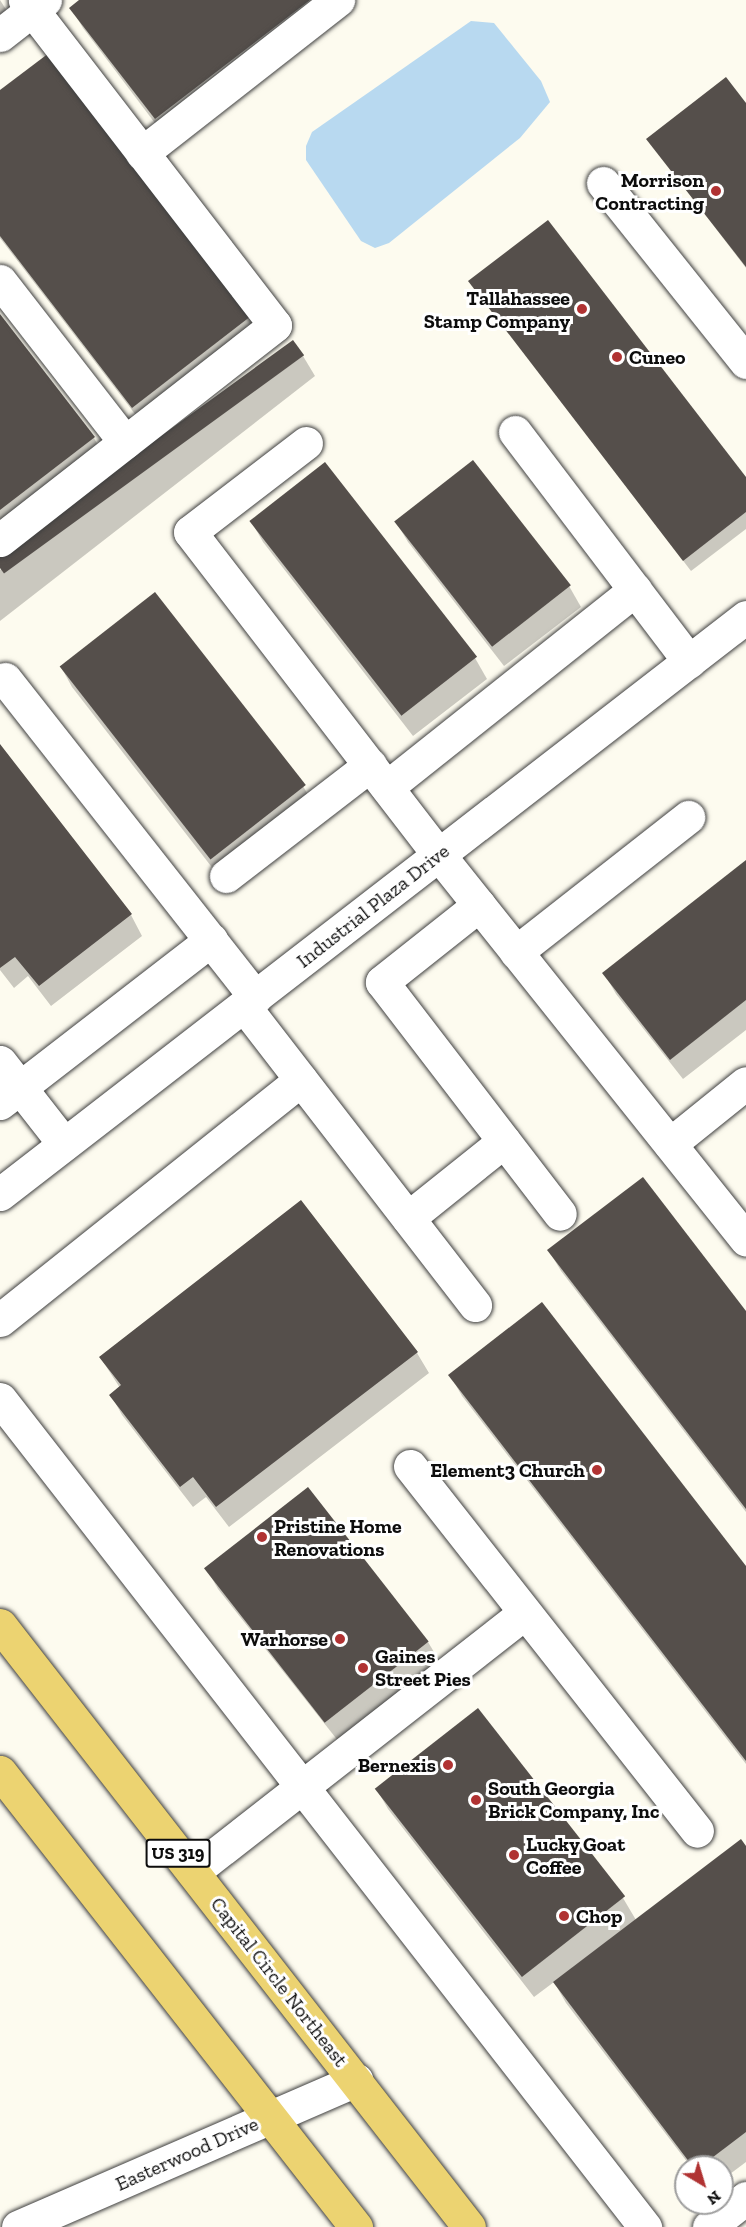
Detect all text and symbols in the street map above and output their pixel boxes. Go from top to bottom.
place label: Morrison Contracting [595,168,704,215]
marker: Morrison Contracting [709,184,723,198]
place label: Tallahassee Stamp Company [424,286,570,333]
marker: Tallahassee Stamp Company [575,302,589,316]
place label: Cuneo [629,345,686,369]
marker: Cuneo [610,350,624,364]
street label: Industrial Plaza Drive [292,839,454,973]
place label: Element3 Church [430,1458,585,1482]
marker: Element3 Church [590,1463,604,1477]
place label: Pristine Home Renovations [274,1514,402,1561]
marker: Pristine Home Renovations [255,1530,269,1544]
place label: Warhorse [241,1627,328,1651]
marker: Warhorse [333,1632,347,1646]
place label: Gaines Street Pies [375,1644,471,1691]
marker: Gaines Street Pies [356,1661,370,1675]
place label: Bernexis [358,1753,436,1777]
marker: Bernexis [441,1758,455,1772]
place label: South Georgia Brick Company, Inc [488,1776,659,1823]
marker: South Georgia Brick Company, Inc [469,1793,483,1807]
place label: Lucky Goat Coffee [526,1832,626,1879]
road number: US 319 [145,1838,211,1868]
marker: Lucky Goat Coffee [507,1848,521,1862]
street label: Capital Circle Northeast [205,1893,353,2071]
place label: Chop [576,1904,622,1928]
marker: Chop [557,1909,571,1923]
street label: Easterwood Drive [112,2112,262,2196]
north arrow [674,2155,734,2215]
text: N [704,2187,725,2209]

